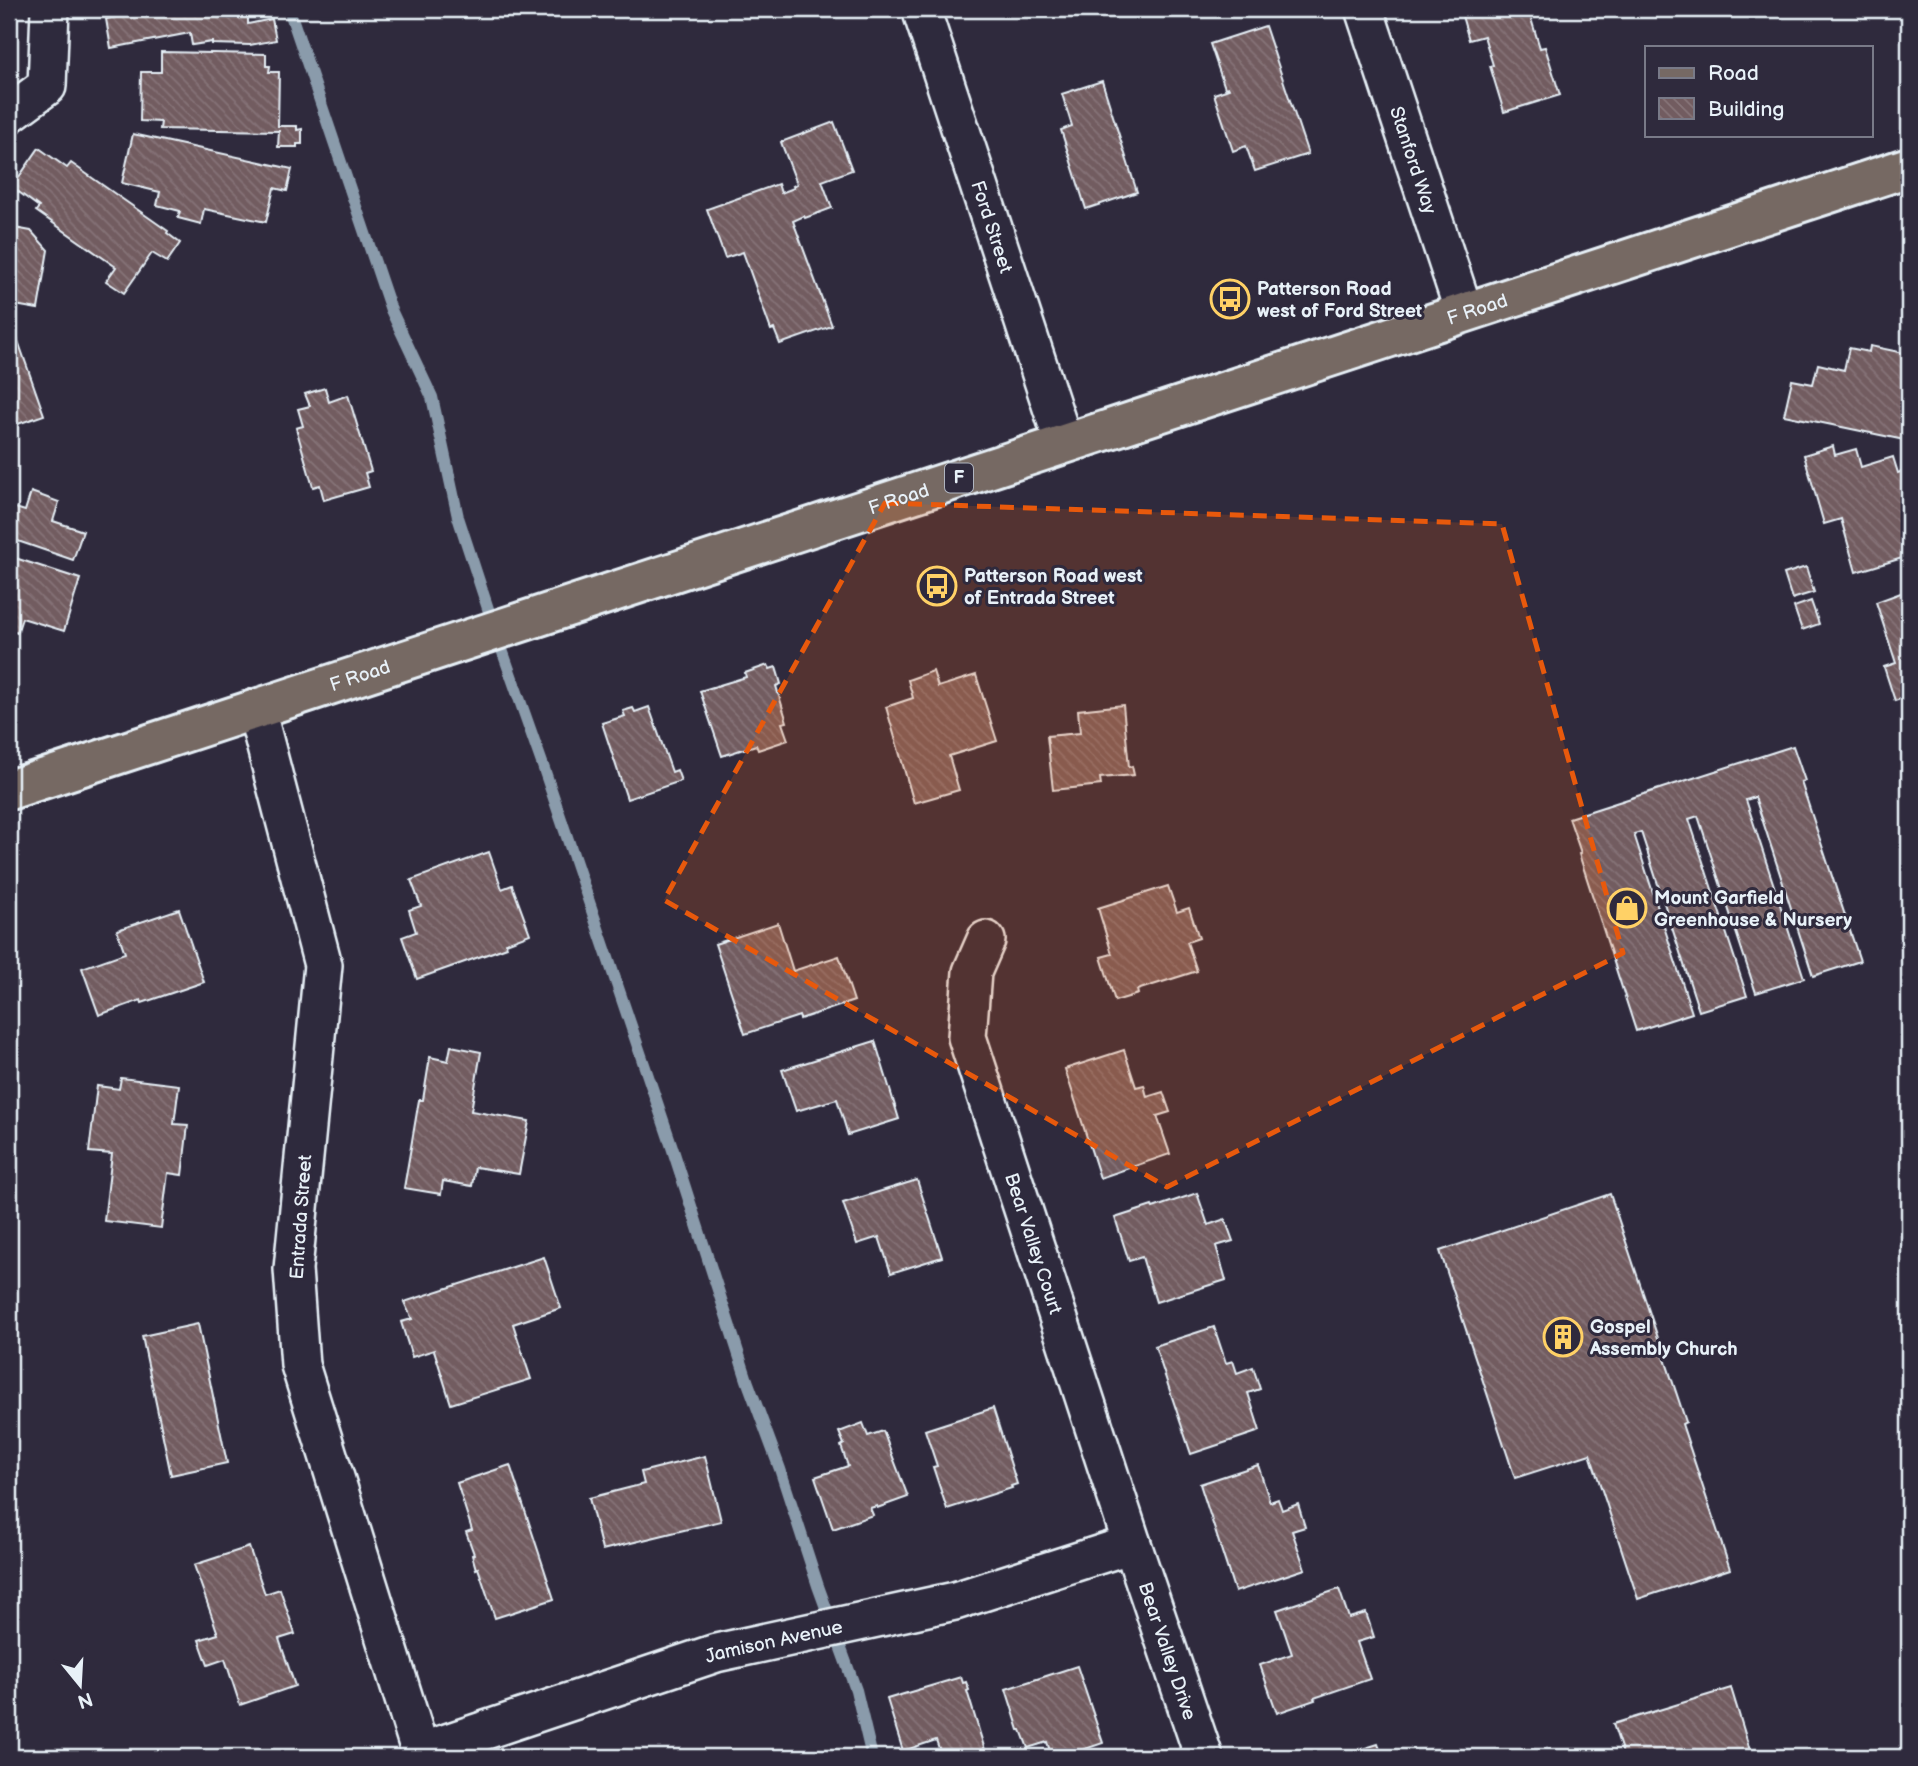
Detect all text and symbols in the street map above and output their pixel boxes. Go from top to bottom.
legend [1645,46,1872,136]
text: Road [1708,61,1759,86]
text: Building [1708,97,1784,122]
street label: Stanford Way [1384,104,1441,218]
street label: Ford Street [965,178,1017,276]
bus stop icon: Patterson Road west of Ford Street [1209,278,1251,320]
place label: Patterson Road west of Ford Street [1257,278,1423,323]
street label: F Road [1444,289,1511,331]
road number: F [945,464,973,492]
street label: F Road [866,479,932,520]
bus stop icon: Patterson Road west of Entrada Street [916,565,958,607]
place label: Patterson Road west of Entrada Street [964,565,1143,610]
street label: F Road [327,656,393,697]
shop icon: Mount Garfield Greenhouse & Nursery [1606,887,1648,929]
place label: Mount Garfield Greenhouse & Nursery [1654,887,1852,932]
street label: Entrada Street [286,1154,317,1280]
street label: Bear Valley Court [999,1170,1066,1317]
building icon: Gospel Assembly Church [1542,1316,1584,1358]
place label: Gospel Assembly Church [1589,1316,1738,1361]
street label: Bear Valley Drive [1133,1579,1201,1723]
street label: Jamison Avenue [702,1616,845,1669]
north arrow [46,1650,116,1720]
text: N [74,1687,95,1713]

